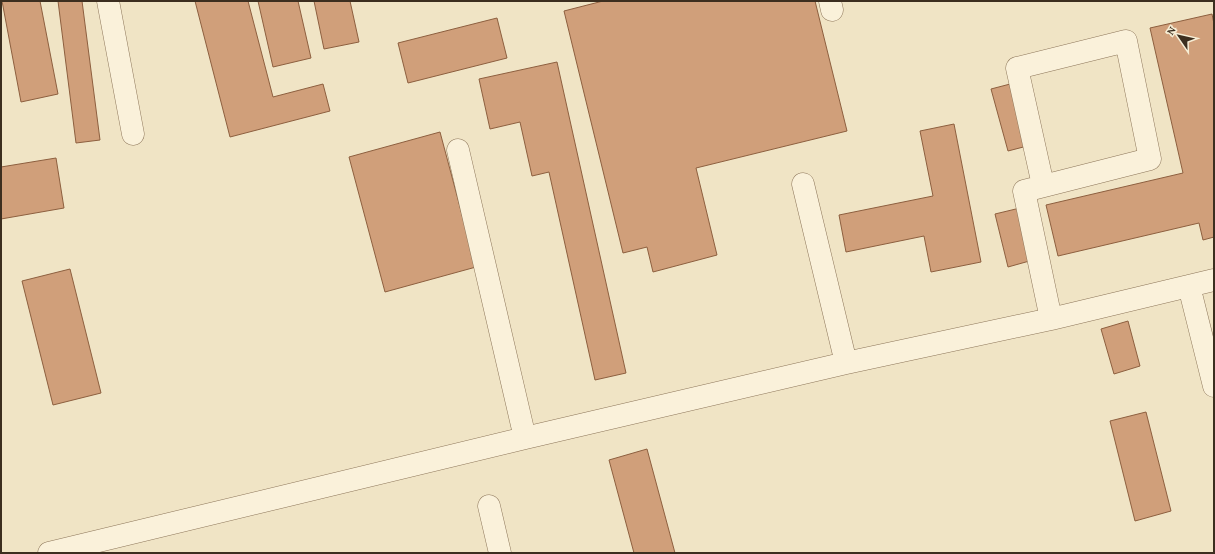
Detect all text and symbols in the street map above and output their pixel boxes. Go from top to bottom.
north arrow [1159,16,1199,56]
text: N [1164,24,1178,37]

